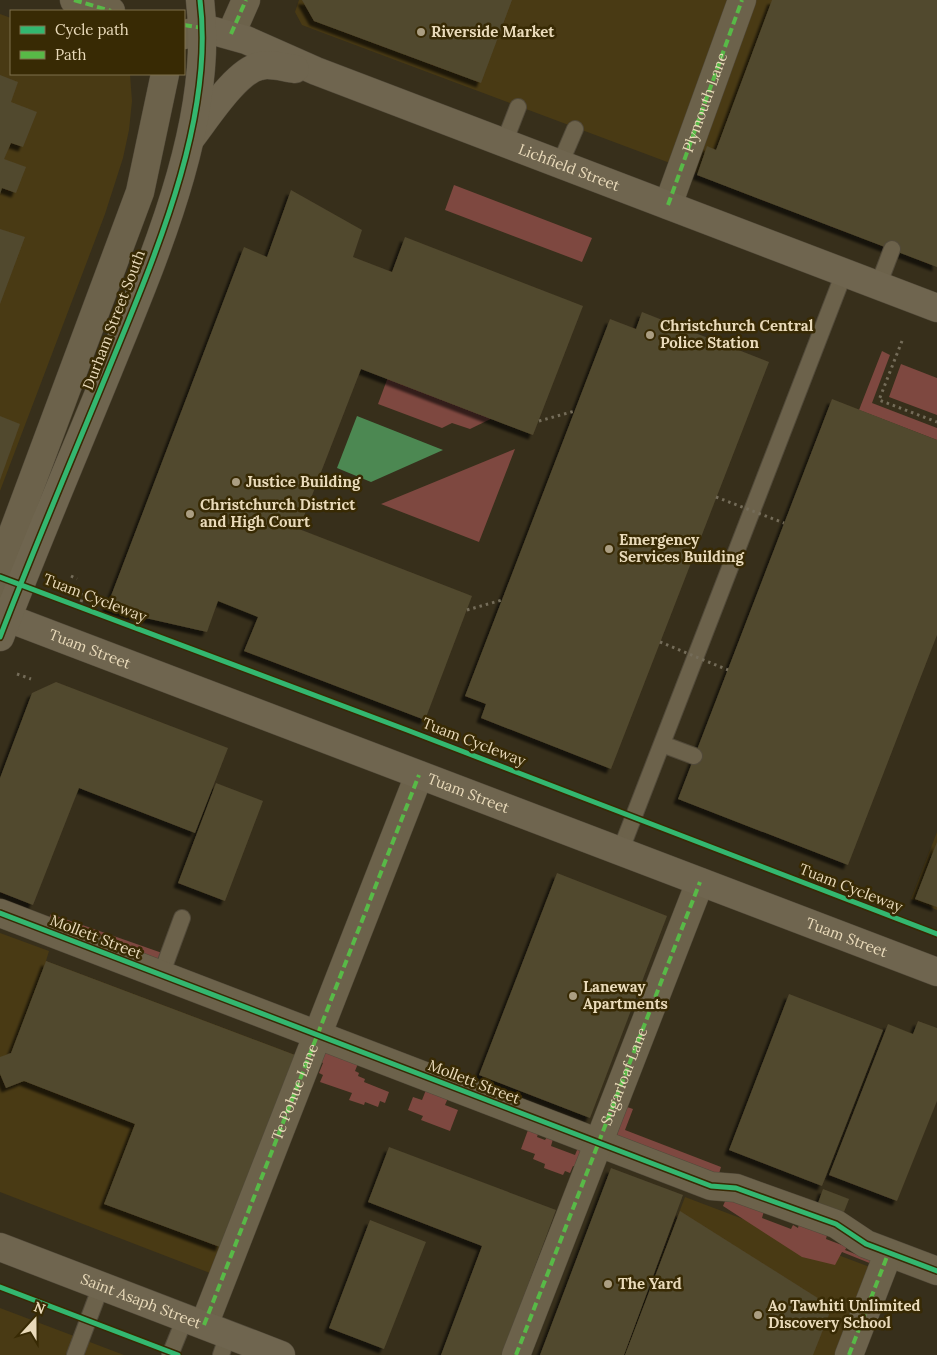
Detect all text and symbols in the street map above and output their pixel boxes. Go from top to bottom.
legend [10,10,185,75]
text: Cycle path [55,20,129,39]
place label: Riverside Market [431,22,555,41]
marker: Riverside Market [415,26,427,38]
text: Path [55,45,86,64]
street label: Plymouth Lane [678,50,731,155]
street label: Lichfield Street [516,139,623,195]
street label: Durham Street South [78,247,149,392]
place label: Christchurch Central Police Station [660,316,814,352]
marker: Christchurch Central Police Station [644,329,656,341]
place label: Justice Building [246,472,361,491]
marker: Justice Building [230,476,242,488]
place label: Christchurch District and High Court [200,495,356,531]
marker: Christchurch District and High Court [184,508,196,520]
place label: Emergency Services Building [619,530,745,566]
marker: Emergency Services Building [603,543,615,555]
street label: Tuam Cycleway [41,569,150,626]
street label: Tuam Street [46,625,134,673]
street label: Tuam Cycleway [420,713,529,770]
street label: Tuam Street [425,769,512,817]
street label: Tuam Cycleway [797,859,906,916]
street label: Mollett Street [48,910,145,963]
street label: Tuam Street [803,913,891,961]
place label: Laneway Apartments [583,977,668,1013]
marker: Laneway Apartments [567,990,579,1002]
street label: Sugarloaf Lane [596,1024,652,1128]
street label: Te Pohue Lane [267,1041,322,1143]
street label: Mollett Street [426,1055,523,1108]
street label: Saint Asaph Street [78,1269,204,1333]
place label: The Yard [618,1274,682,1293]
marker: The Yard [602,1278,614,1290]
north arrow [10,1295,60,1345]
place label: Ao Tawhiti Unlimited Discovery School [768,1296,921,1332]
text: N [31,1298,48,1318]
marker: Ao Tawhiti Unlimited Discovery School [752,1309,764,1321]

